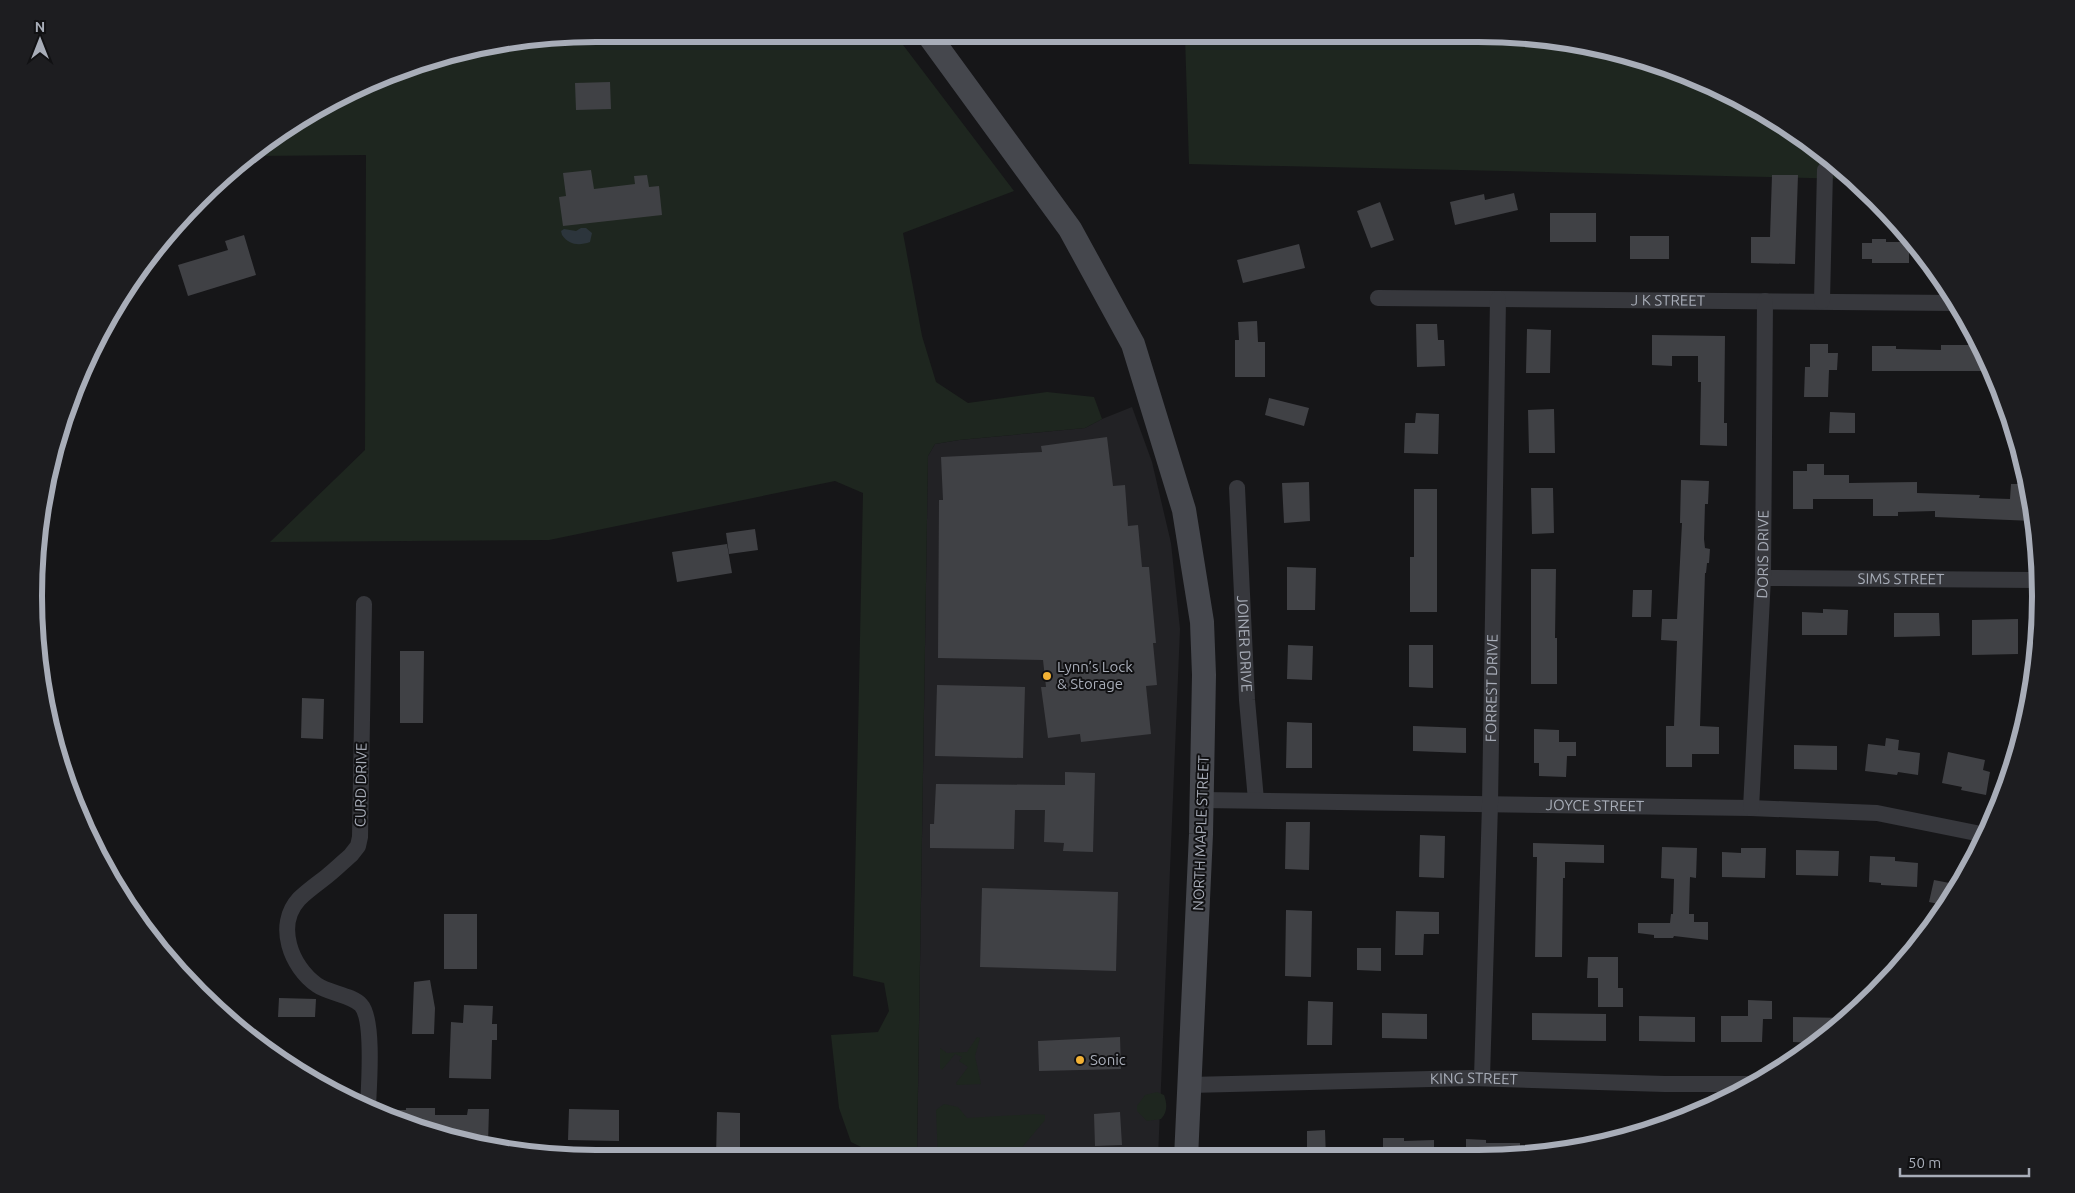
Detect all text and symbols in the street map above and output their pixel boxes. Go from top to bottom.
north arrow [15,15,65,65]
text: N [35,19,45,35]
street label: J K STREET [1631,291,1706,309]
street label: DORIS DRIVE [1753,510,1771,599]
street label: SIMS STREET [1858,570,1945,587]
street label: JOINER DRIVE [1234,595,1256,692]
street label: FORREST DRIVE [1482,634,1501,742]
place label: Lynn’s Lock & Storage [1057,658,1133,692]
marker: Lynn’s Lock & Storage [1041,670,1053,682]
street label: CURD DRIVE [351,743,370,827]
street label: NORTH MAPLE STREET [1189,754,1212,911]
street label: JOYCE STREET [1546,796,1645,814]
place label: Sonic [1090,1051,1126,1068]
marker: Sonic [1074,1054,1086,1066]
street label: KING STREET [1430,1069,1519,1087]
scale bar [1900,1146,2029,1178]
text: 50 m [1908,1154,1941,1171]

